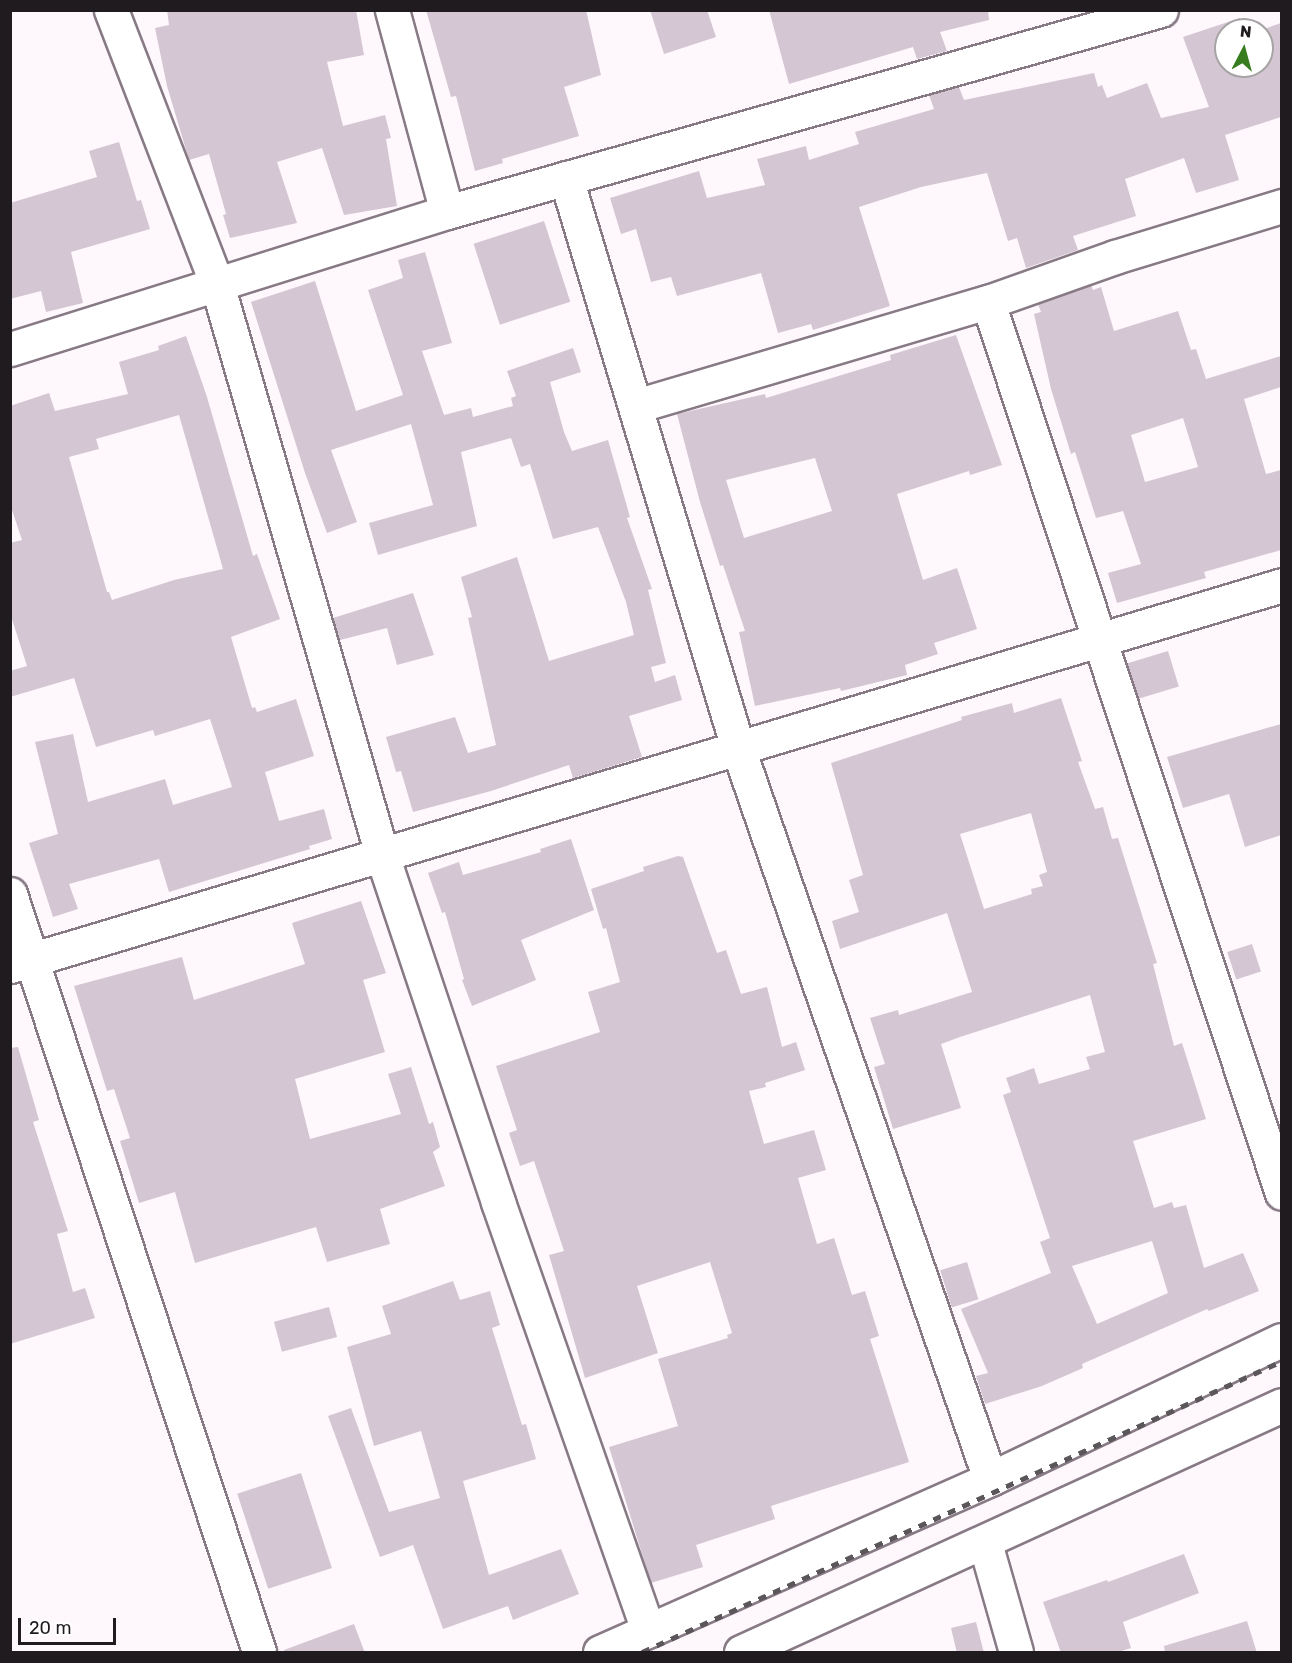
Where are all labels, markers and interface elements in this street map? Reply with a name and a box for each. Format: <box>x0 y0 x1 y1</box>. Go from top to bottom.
north arrow <box>1214 18 1274 78</box>
text: N <box>1239 22 1252 42</box>
scale bar <box>21 1606 118 1644</box>
text: 20 m <box>29 1617 71 1639</box>

